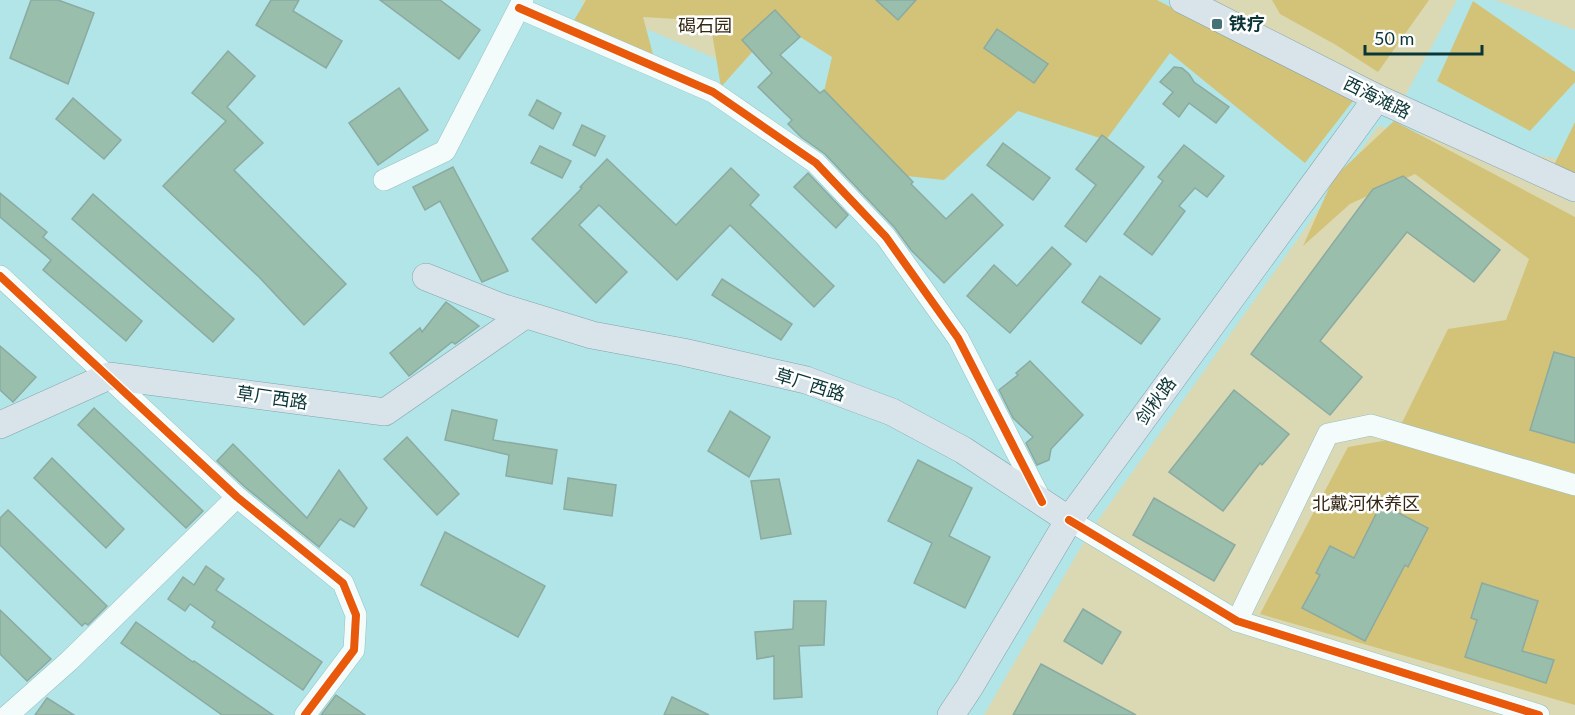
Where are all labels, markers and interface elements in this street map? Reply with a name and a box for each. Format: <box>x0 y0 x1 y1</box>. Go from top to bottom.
place label: 铁疗 <box>1229 12 1265 34</box>
park label: 碣石园 <box>678 14 732 36</box>
marker: 铁疗 <box>1210 17 1224 31</box>
scale bar <box>1365 18 1482 56</box>
text: 50 m <box>1374 27 1414 49</box>
street label: 西海滩路 <box>1340 71 1415 123</box>
street label: 草厂西路 <box>773 363 848 405</box>
street label: 剑秋路 <box>1130 372 1180 429</box>
street label: 草厂西路 <box>235 381 309 413</box>
park label: 北戴河休养区 <box>1312 492 1420 514</box>

